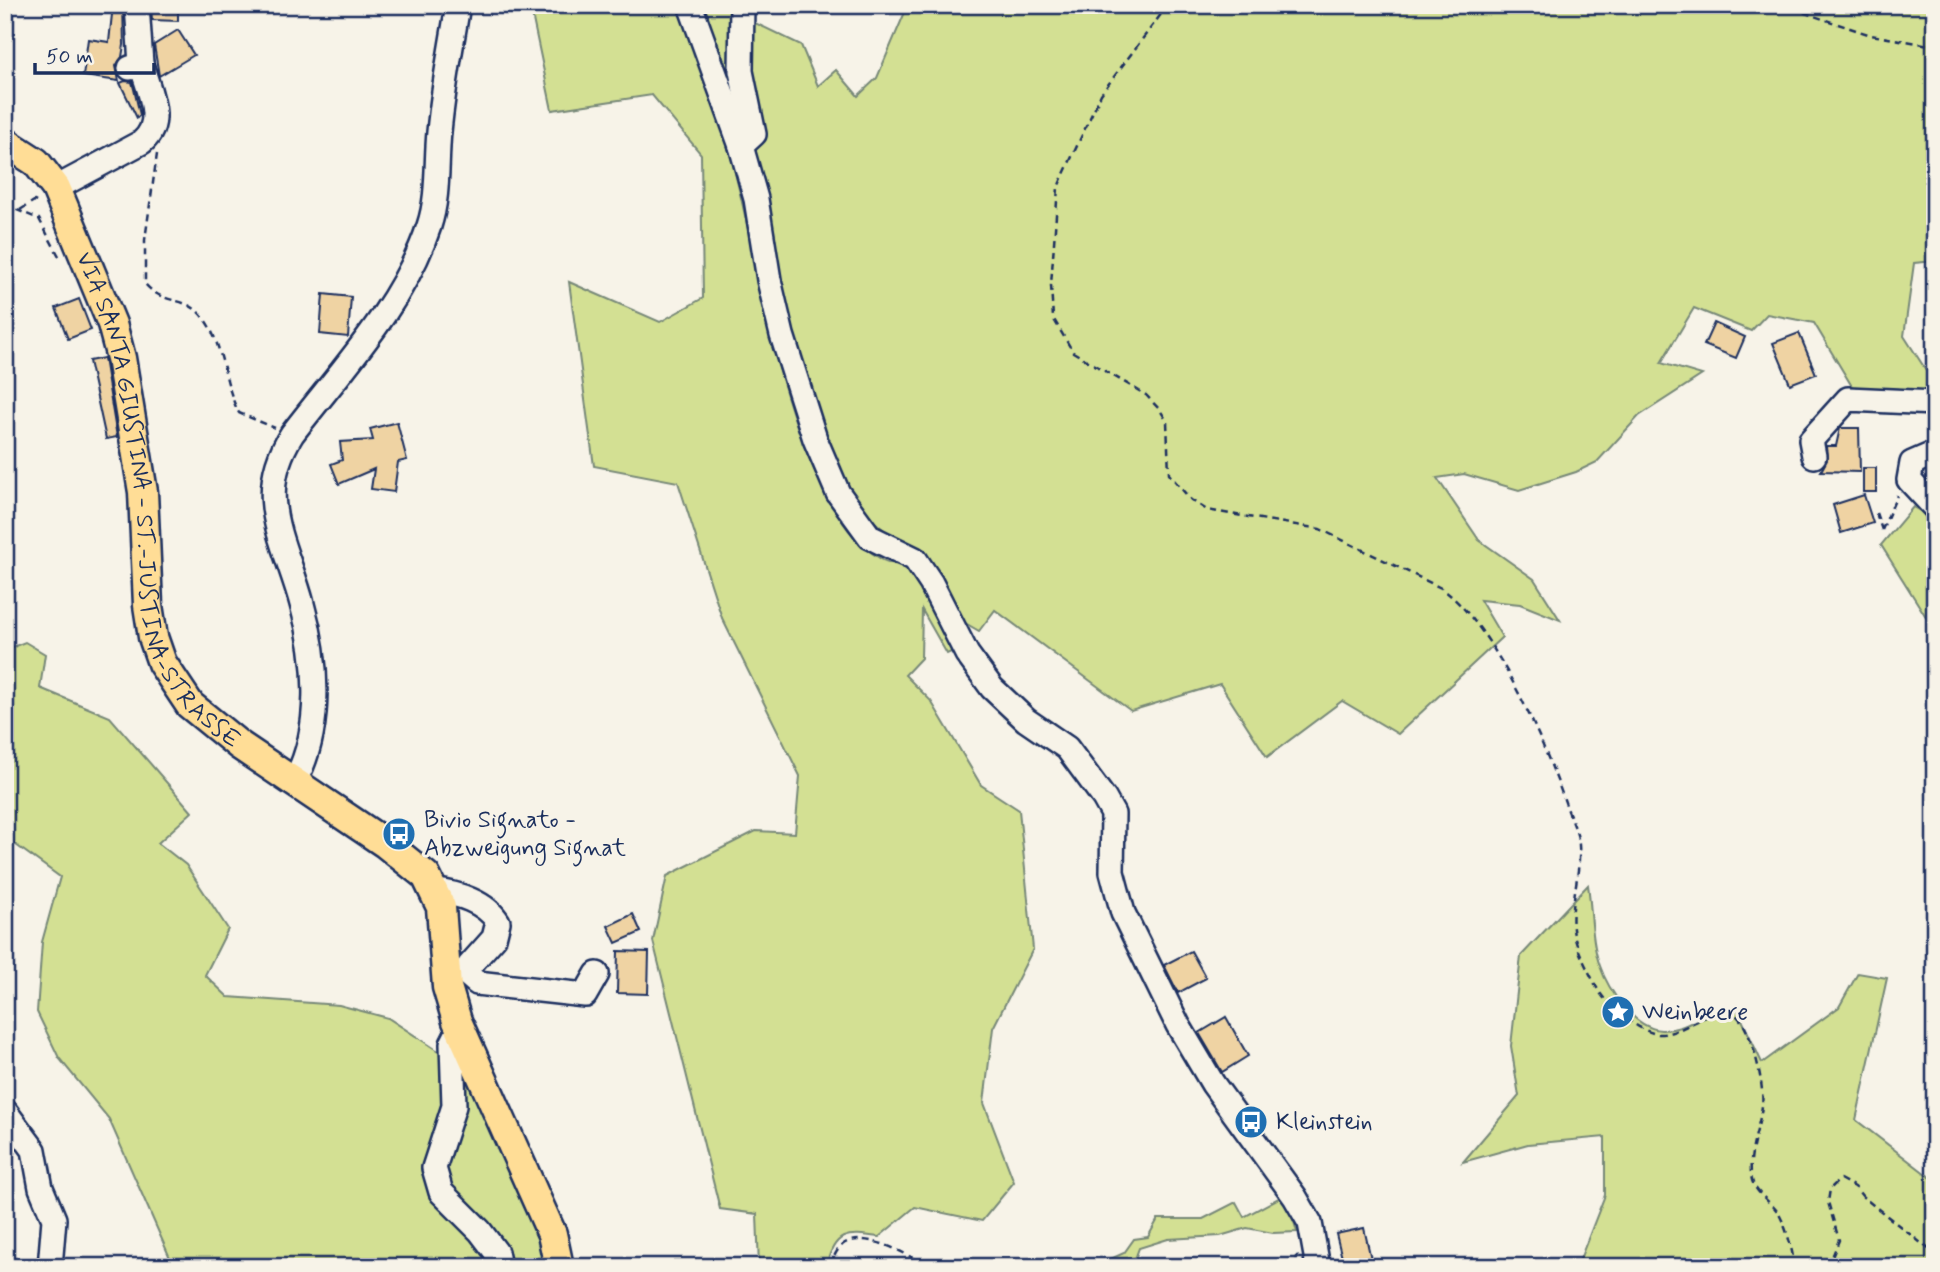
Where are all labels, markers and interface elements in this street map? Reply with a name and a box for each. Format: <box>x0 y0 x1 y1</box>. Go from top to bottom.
scale bar <box>35 32 154 76</box>
text: 50 m <box>46 43 93 71</box>
street label: VIA SANTA GIUSTINA - ST.-JUSTINA-STRASSE <box>69 247 247 755</box>
place label: Bivio Signato - Abzweigung Signat <box>424 805 626 867</box>
bus stop icon: Bivio Signato - Abzweigung Signat <box>380 815 418 853</box>
place icon: Weinbeere <box>1599 993 1637 1031</box>
place label: Weinbeere <box>1642 997 1748 1028</box>
bus stop icon: Kleinstein <box>1232 1103 1270 1141</box>
place label: Kleinstein <box>1276 1107 1373 1138</box>

